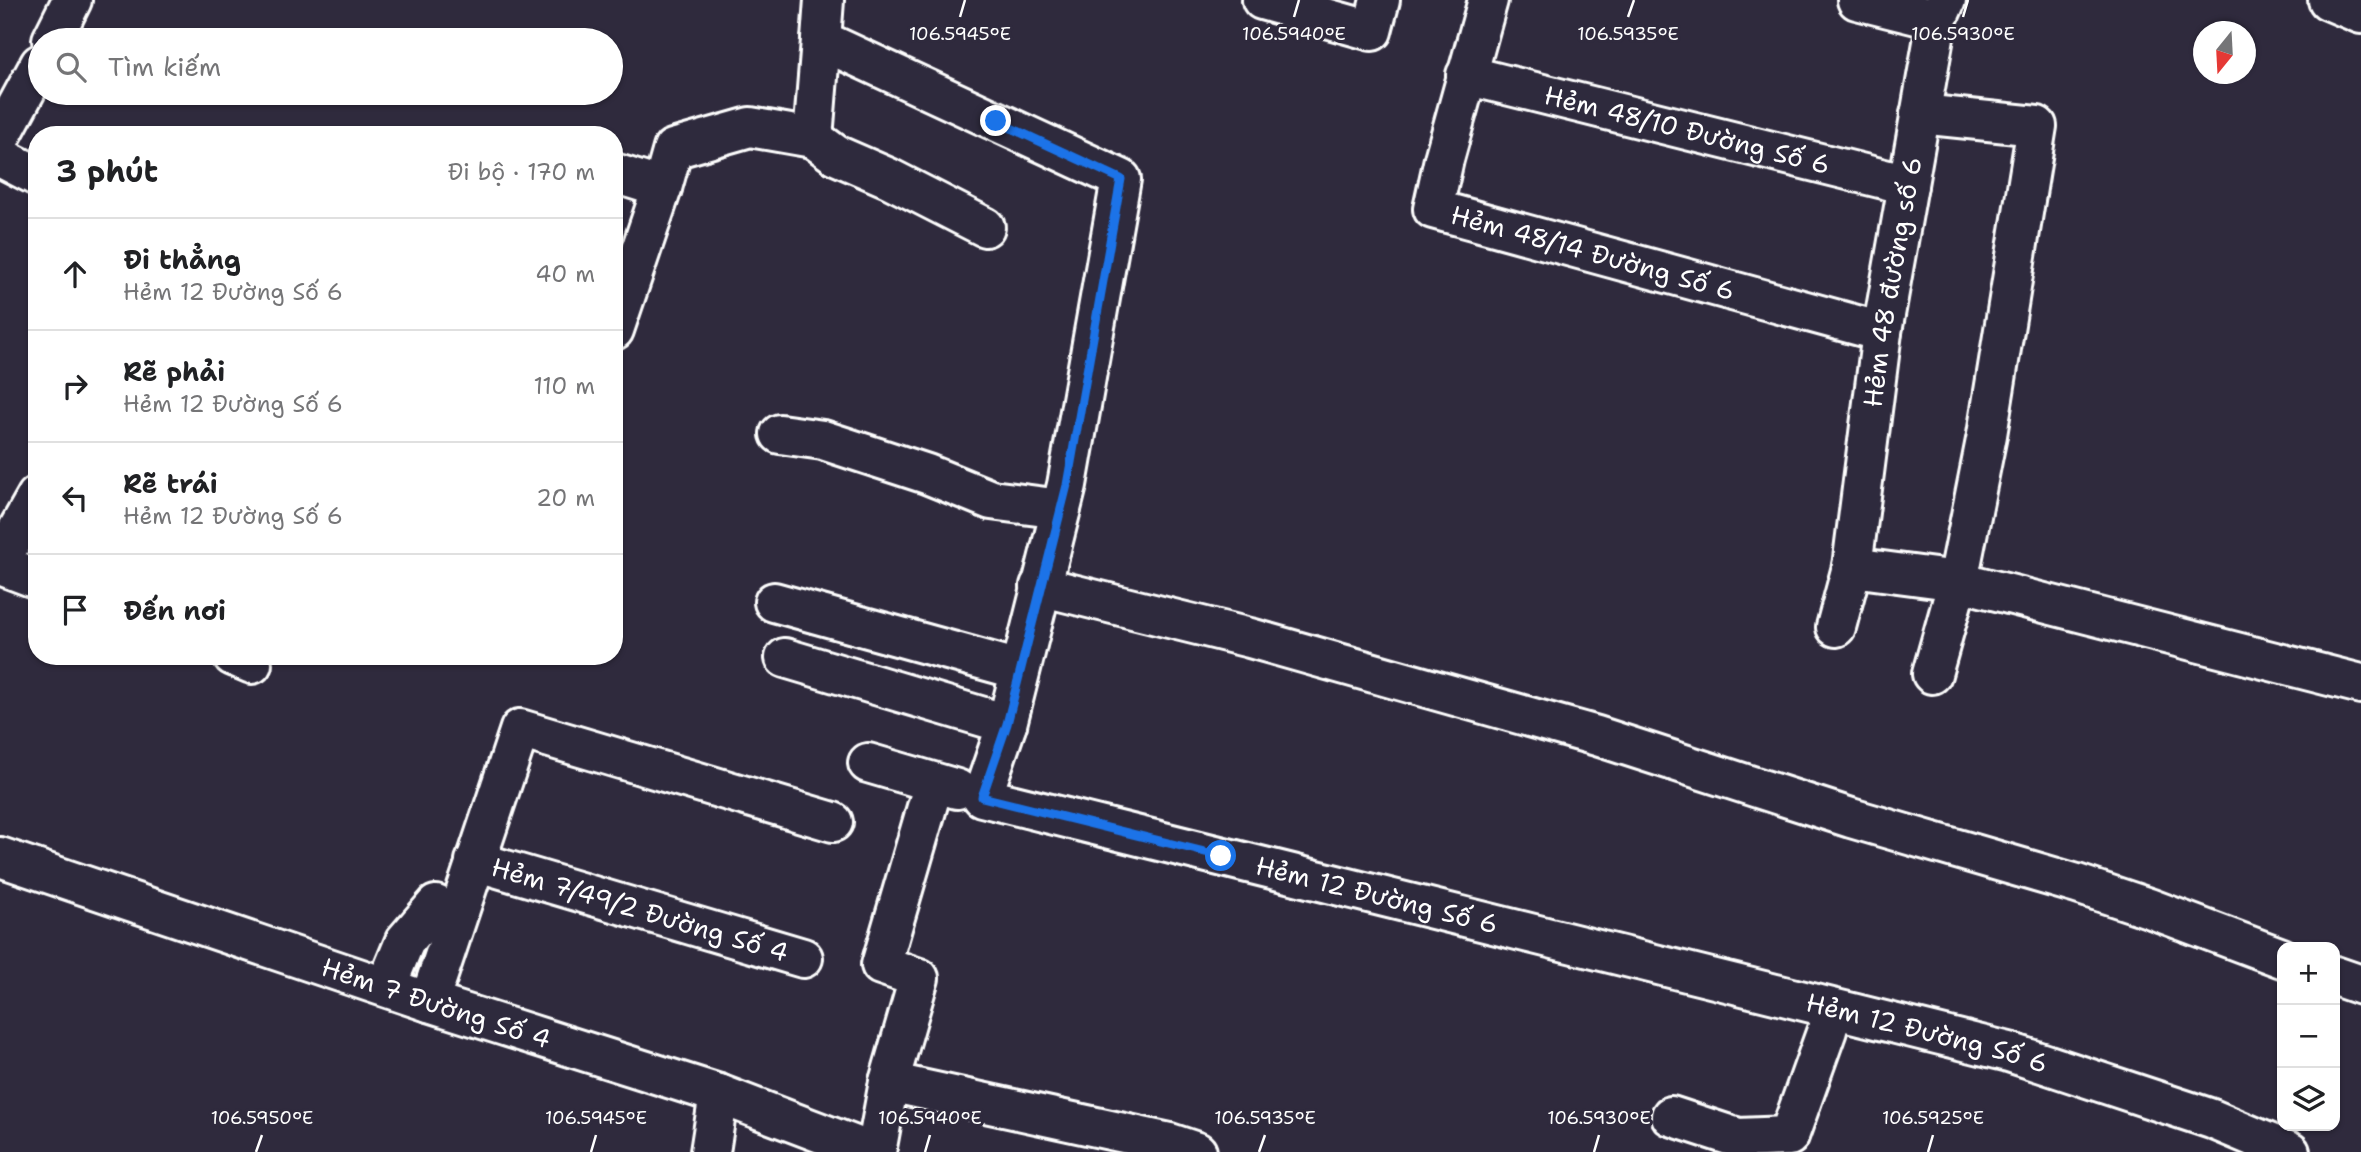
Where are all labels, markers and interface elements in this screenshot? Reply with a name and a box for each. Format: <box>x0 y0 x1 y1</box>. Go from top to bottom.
north arrow <box>2193 21 2256 84</box>
text: 106.5945°E <box>909 22 1011 46</box>
text: 106.5940°E <box>1242 22 1346 46</box>
text: 106.5935°E <box>1577 22 1679 46</box>
text: 106.5930°E <box>1911 22 2015 46</box>
search box <box>28 28 623 105</box>
icon: search <box>52 48 90 86</box>
text: Tìm kiếm <box>108 49 221 84</box>
street label: Hẻm 48/10 Đường Số 6 <box>1541 77 1834 182</box>
route end <box>980 105 1011 136</box>
text: 3 phút <box>56 151 158 192</box>
street label: Hẻm 48 đường số 6 <box>1855 154 1930 409</box>
text: Đi bộ · 170 m <box>448 157 595 187</box>
street label: Hẻm 48/14 Đường Số 6 <box>1447 197 1739 308</box>
text: Đi thẳng <box>123 242 241 277</box>
icon: ahead <box>56 255 94 293</box>
text: 40 m <box>535 259 595 289</box>
text: Hẻm 12 Đường Số 6 <box>123 277 343 307</box>
text: Rẽ phải <box>123 354 225 389</box>
icon: right <box>56 367 94 405</box>
text: 110 m <box>533 371 595 401</box>
text: Hẻm 12 Đường Số 6 <box>123 389 343 419</box>
text: Rẽ trái <box>123 466 218 501</box>
icon: left <box>56 479 94 517</box>
text: 20 m <box>536 483 595 513</box>
text: Hẻm 12 Đường Số 6 <box>123 501 343 531</box>
icon: arrive <box>56 591 94 629</box>
text: Đến nơi <box>123 593 226 628</box>
route start <box>1205 840 1236 871</box>
street label: Hẻm 12 Đường Số 6 <box>1252 848 1502 942</box>
street label: Hẻm 7/49/2 Đường Số 4 <box>487 849 793 970</box>
map controls <box>2277 942 2340 1131</box>
button: + <box>2277 942 2340 1005</box>
street label: Hẻm 7 Đường Số 4 <box>317 949 555 1057</box>
street label: Hẻm 12 Đường Số 6 <box>1803 984 2053 1081</box>
button: − <box>2277 1005 2340 1068</box>
button: layers <box>2277 1068 2340 1131</box>
text: 106.5950°E <box>211 1106 313 1130</box>
text: 106.5945°E <box>545 1106 647 1130</box>
text: 106.5940°E <box>878 1106 982 1130</box>
text: 106.5935°E <box>1214 1106 1316 1130</box>
text: 106.5930°E <box>1547 1106 1651 1130</box>
text: 106.5925°E <box>1882 1106 1984 1130</box>

